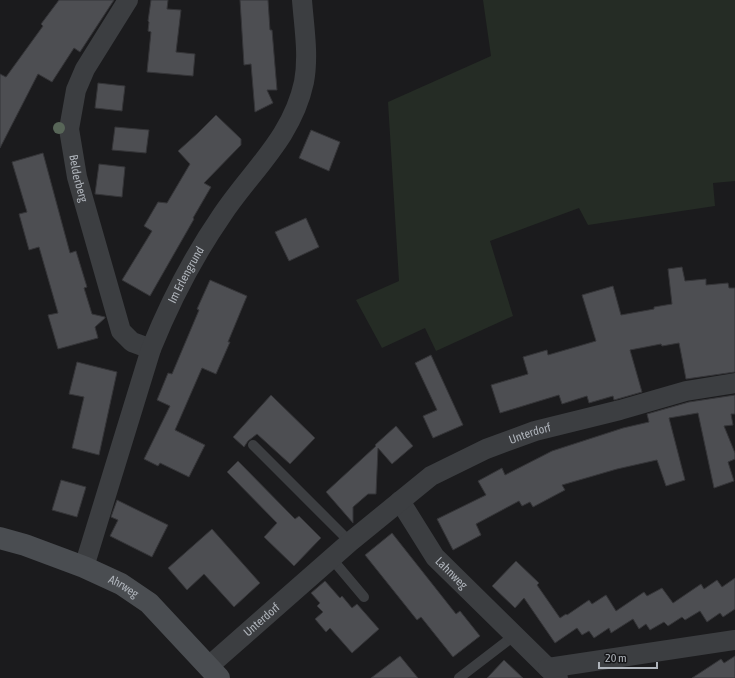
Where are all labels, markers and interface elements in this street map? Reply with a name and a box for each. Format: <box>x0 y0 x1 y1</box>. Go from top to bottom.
street label: Belderberg <box>66 154 91 205</box>
street label: Im Erlengrund <box>165 244 207 306</box>
street label: Unterdorf <box>507 420 553 447</box>
street label: Lahnweg <box>432 554 471 593</box>
street label: Ahrweg <box>106 572 142 601</box>
street label: Unterdorf <box>241 600 283 639</box>
scale bar <box>599 644 657 670</box>
text: 20 m <box>605 651 627 665</box>

